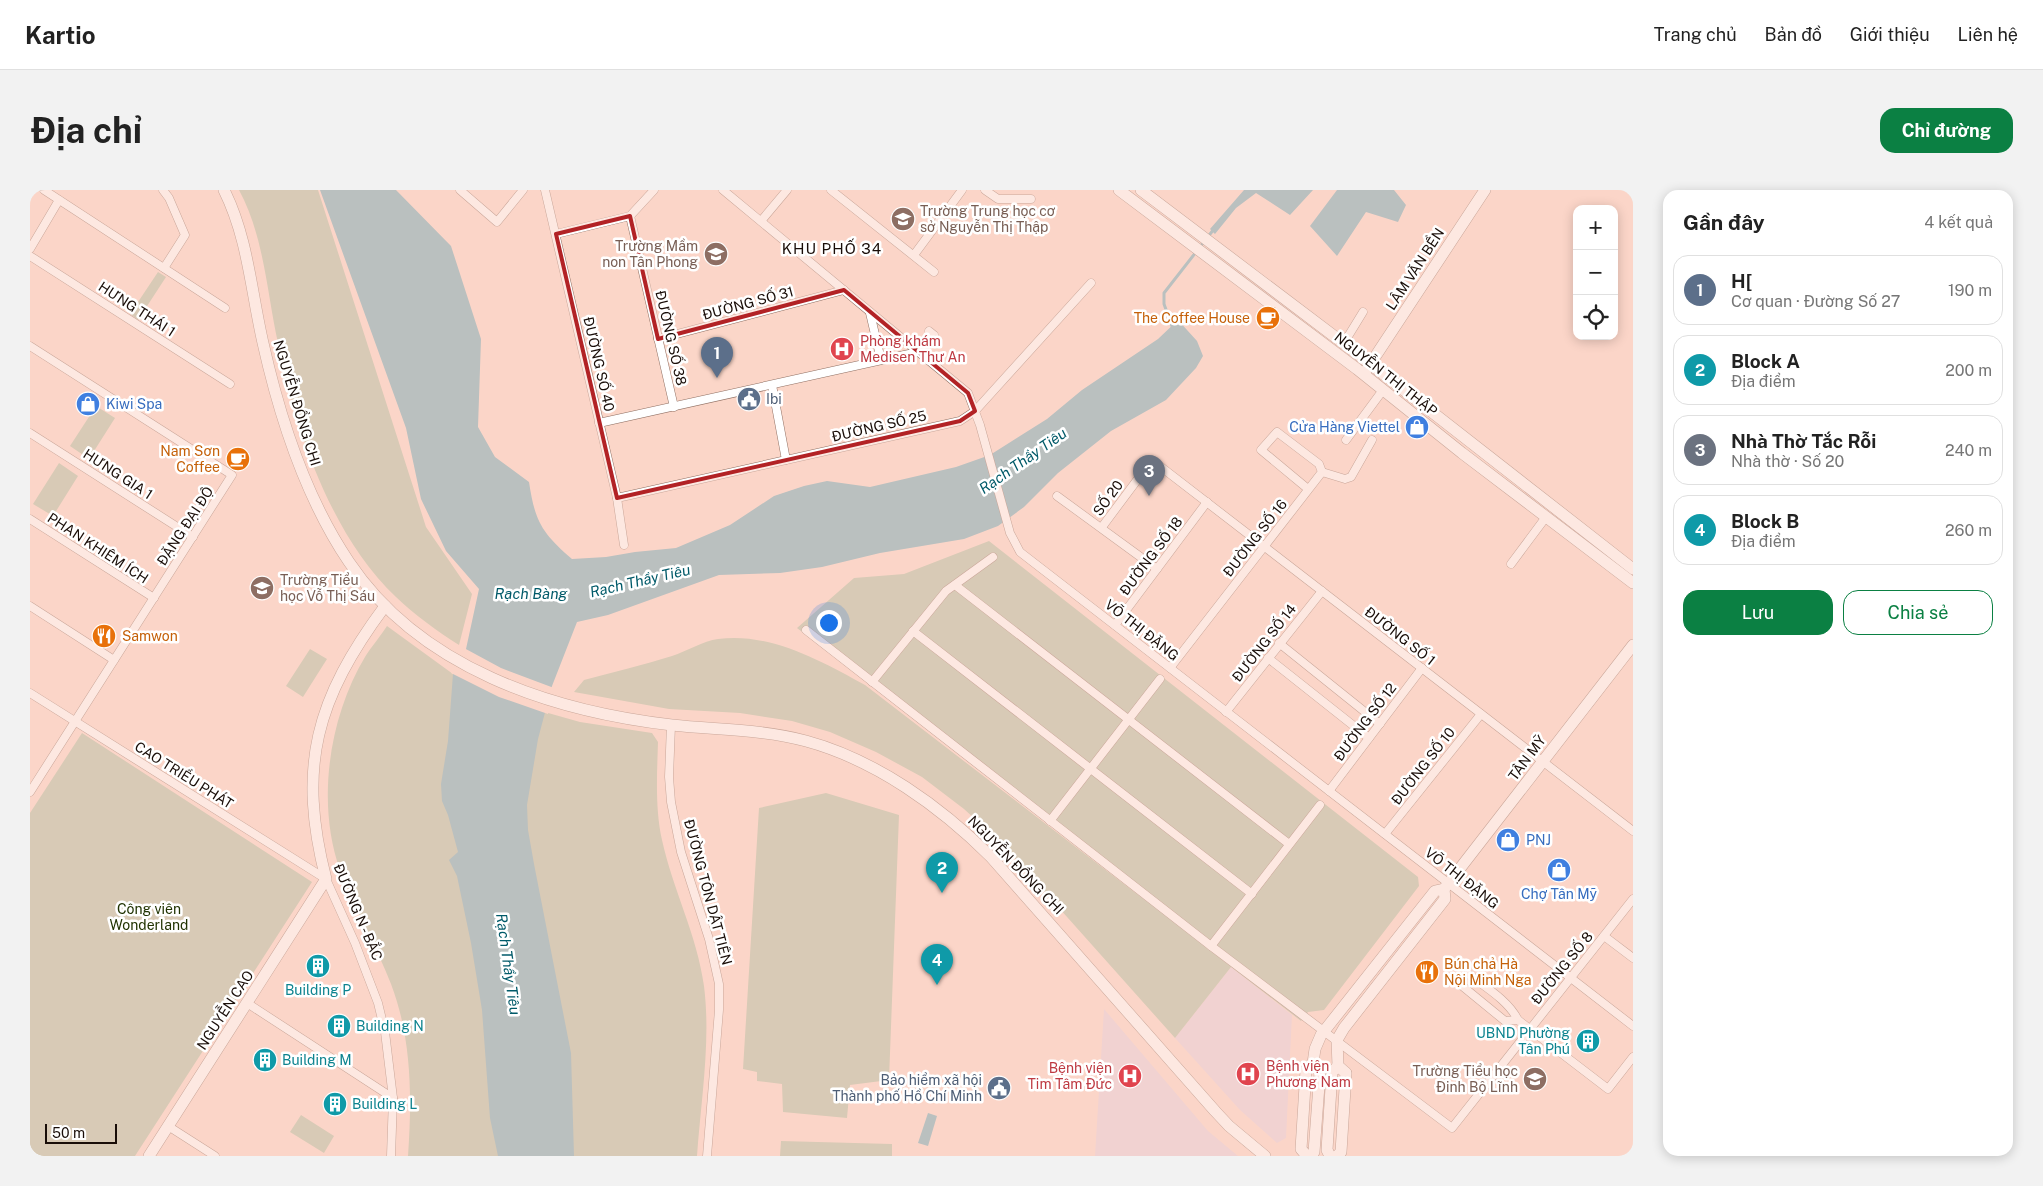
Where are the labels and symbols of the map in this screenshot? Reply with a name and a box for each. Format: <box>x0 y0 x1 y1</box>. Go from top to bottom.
place label: Trường Trung học cơ sở Nguyễn Thị Thập <box>920 203 1056 235</box>
school or university icon: Trường Trung học cơ sở Nguyễn Thị Thập <box>890 206 916 232</box>
street label: LÂM VĂN BỀN <box>1380 223 1447 313</box>
place label: Trường Mầm non Tân Phong <box>602 238 698 270</box>
district label: KHU PHỐ 34 <box>782 238 882 257</box>
school or university icon: Trường Mầm non Tân Phong <box>703 241 729 267</box>
street label: HƯNG THÁI 1 <box>96 277 179 340</box>
street label: ĐƯỜNG SỐ 31 <box>700 280 795 323</box>
street label: ĐƯỜNG SỐ 38 <box>652 288 693 387</box>
cafe icon: The Coffee House <box>1255 305 1281 331</box>
place label: The Coffee House <box>1134 310 1250 326</box>
street label: ĐƯỜNG SỐ 40 <box>580 314 621 413</box>
street label: NGUYỄN THỊ THẬP <box>1331 327 1443 419</box>
place label: Phòng khám Medisen Thư An <box>860 333 966 365</box>
hospital icon: Phòng khám Medisen Thư An <box>829 336 855 362</box>
street label: NGUYỄN ĐỔNG CHI <box>270 337 328 468</box>
pin: 1 <box>701 337 733 378</box>
public building icon: Ibi <box>736 386 762 412</box>
shop icon: Kiwi Spa <box>75 391 101 417</box>
place label: Ibi <box>766 391 782 407</box>
place label: Kiwi Spa <box>106 396 162 412</box>
street label: ĐƯỜNG SỐ 25 <box>829 404 928 445</box>
shop icon: Cửa Hàng Viettel <box>1404 414 1430 440</box>
place label: Cửa Hàng Viettel <box>1289 419 1400 435</box>
water label: Rạch Thầy Tiêu <box>976 424 1070 497</box>
place label: Nam Sơn Coffee <box>160 443 220 475</box>
street label: HƯNG GIA 1 <box>80 446 156 502</box>
cafe icon: Nam Sơn Coffee <box>225 446 251 472</box>
pin: 3 <box>1133 455 1165 496</box>
street label: SỐ 20 <box>1087 475 1126 519</box>
street label: ĐẶNG ĐẠI ĐỘ <box>152 483 216 568</box>
street label: ĐƯỜNG SỐ 16 <box>1217 494 1290 580</box>
street label: PHAN KHIÊM ÍCH <box>45 509 152 586</box>
street label: ĐƯỜNG SỐ 18 <box>1114 512 1186 598</box>
water label: Rạch Thầy Tiêu <box>588 561 692 600</box>
place label: Trường Tiểu học Vỗ Thị Sáu <box>280 572 375 604</box>
school or university icon: Trường Tiểu học Vỗ Thị Sáu <box>249 575 275 601</box>
water label: Rạch Bàng <box>495 585 568 602</box>
street label: VÕ THỊ ĐẶNG <box>1102 595 1183 664</box>
street label: ĐƯỜNG SỐ 14 <box>1226 599 1299 685</box>
street label: ĐƯỜNG SỐ 1 <box>1362 601 1440 668</box>
your location <box>816 610 842 636</box>
restaurant icon: Samwon <box>91 623 117 649</box>
place label: Samwon <box>122 628 178 644</box>
street label: ĐƯỜNG SỐ 12 <box>1328 678 1399 764</box>
street label: ĐƯỜNG SỐ 10 <box>1386 722 1458 808</box>
street label: TÂN MỸ <box>1504 731 1549 784</box>
street label: CAO TRIỀU PHÁT <box>132 736 238 812</box>
street label: NGUYỄN ĐỔNG CHI <box>965 810 1070 918</box>
street label: ĐƯỜNG TÔN DẬT TIÊN <box>681 817 737 967</box>
shop icon: PNJ <box>1495 827 1521 853</box>
place label: PNJ <box>1526 832 1551 848</box>
street label: VÕ THỊ ĐẶNG <box>1422 843 1503 912</box>
pin: 2 <box>926 852 958 893</box>
shop icon: Chợ Tân Mỹ <box>1546 857 1572 883</box>
street label: ĐƯỜNG N - BẮC <box>330 860 388 963</box>
place label: Chợ Tân Mỹ <box>1521 886 1598 902</box>
park label: Công viên Wonderland <box>110 901 188 933</box>
water label: Rạch Thầy Tiêu <box>493 912 524 1016</box>
street label: ĐƯỜNG SỐ 8 <box>1526 927 1596 1007</box>
pin: 4 <box>921 944 953 985</box>
building icon: Building P <box>305 953 331 979</box>
place label: Bún chả Hà Nội Minh Nga <box>1444 956 1531 988</box>
restaurant icon: Bún chả Hà Nội Minh Nga <box>1414 959 1440 985</box>
street label: NGUYỄN CAO <box>191 966 257 1053</box>
place label: Building P <box>285 982 351 998</box>
building icon: Building N <box>326 1013 352 1039</box>
place label: Building N <box>356 1018 424 1034</box>
place label: UBND Phường Tân Phú <box>1476 1025 1570 1057</box>
building icon: UBND Phường Tân Phú <box>1575 1028 1601 1054</box>
building icon: Building M <box>252 1047 278 1073</box>
place label: Building M <box>282 1052 352 1068</box>
place label: Bệnh viện Phương Nam <box>1266 1058 1351 1090</box>
place label: Bệnh viện Tim Tâm Đức <box>1028 1060 1112 1092</box>
hospital icon: Bệnh viện Phương Nam <box>1235 1061 1261 1087</box>
hospital icon: Bệnh viện Tim Tâm Đức <box>1117 1063 1143 1089</box>
place label: Trường Tiểu học Đinh Bộ Lĩnh <box>1412 1063 1518 1095</box>
school or university icon: Trường Tiểu học Đinh Bộ Lĩnh <box>1522 1066 1548 1092</box>
place label: Bảo hiểm xã hội Thành phố Hồ Chí Minh <box>832 1072 982 1104</box>
public building icon: Bảo hiểm xã hội Thành phố Hồ Chí Minh <box>986 1075 1012 1101</box>
building icon: Building L <box>322 1091 348 1117</box>
place label: Building L <box>352 1096 417 1112</box>
scale bar <box>45 1121 118 1144</box>

